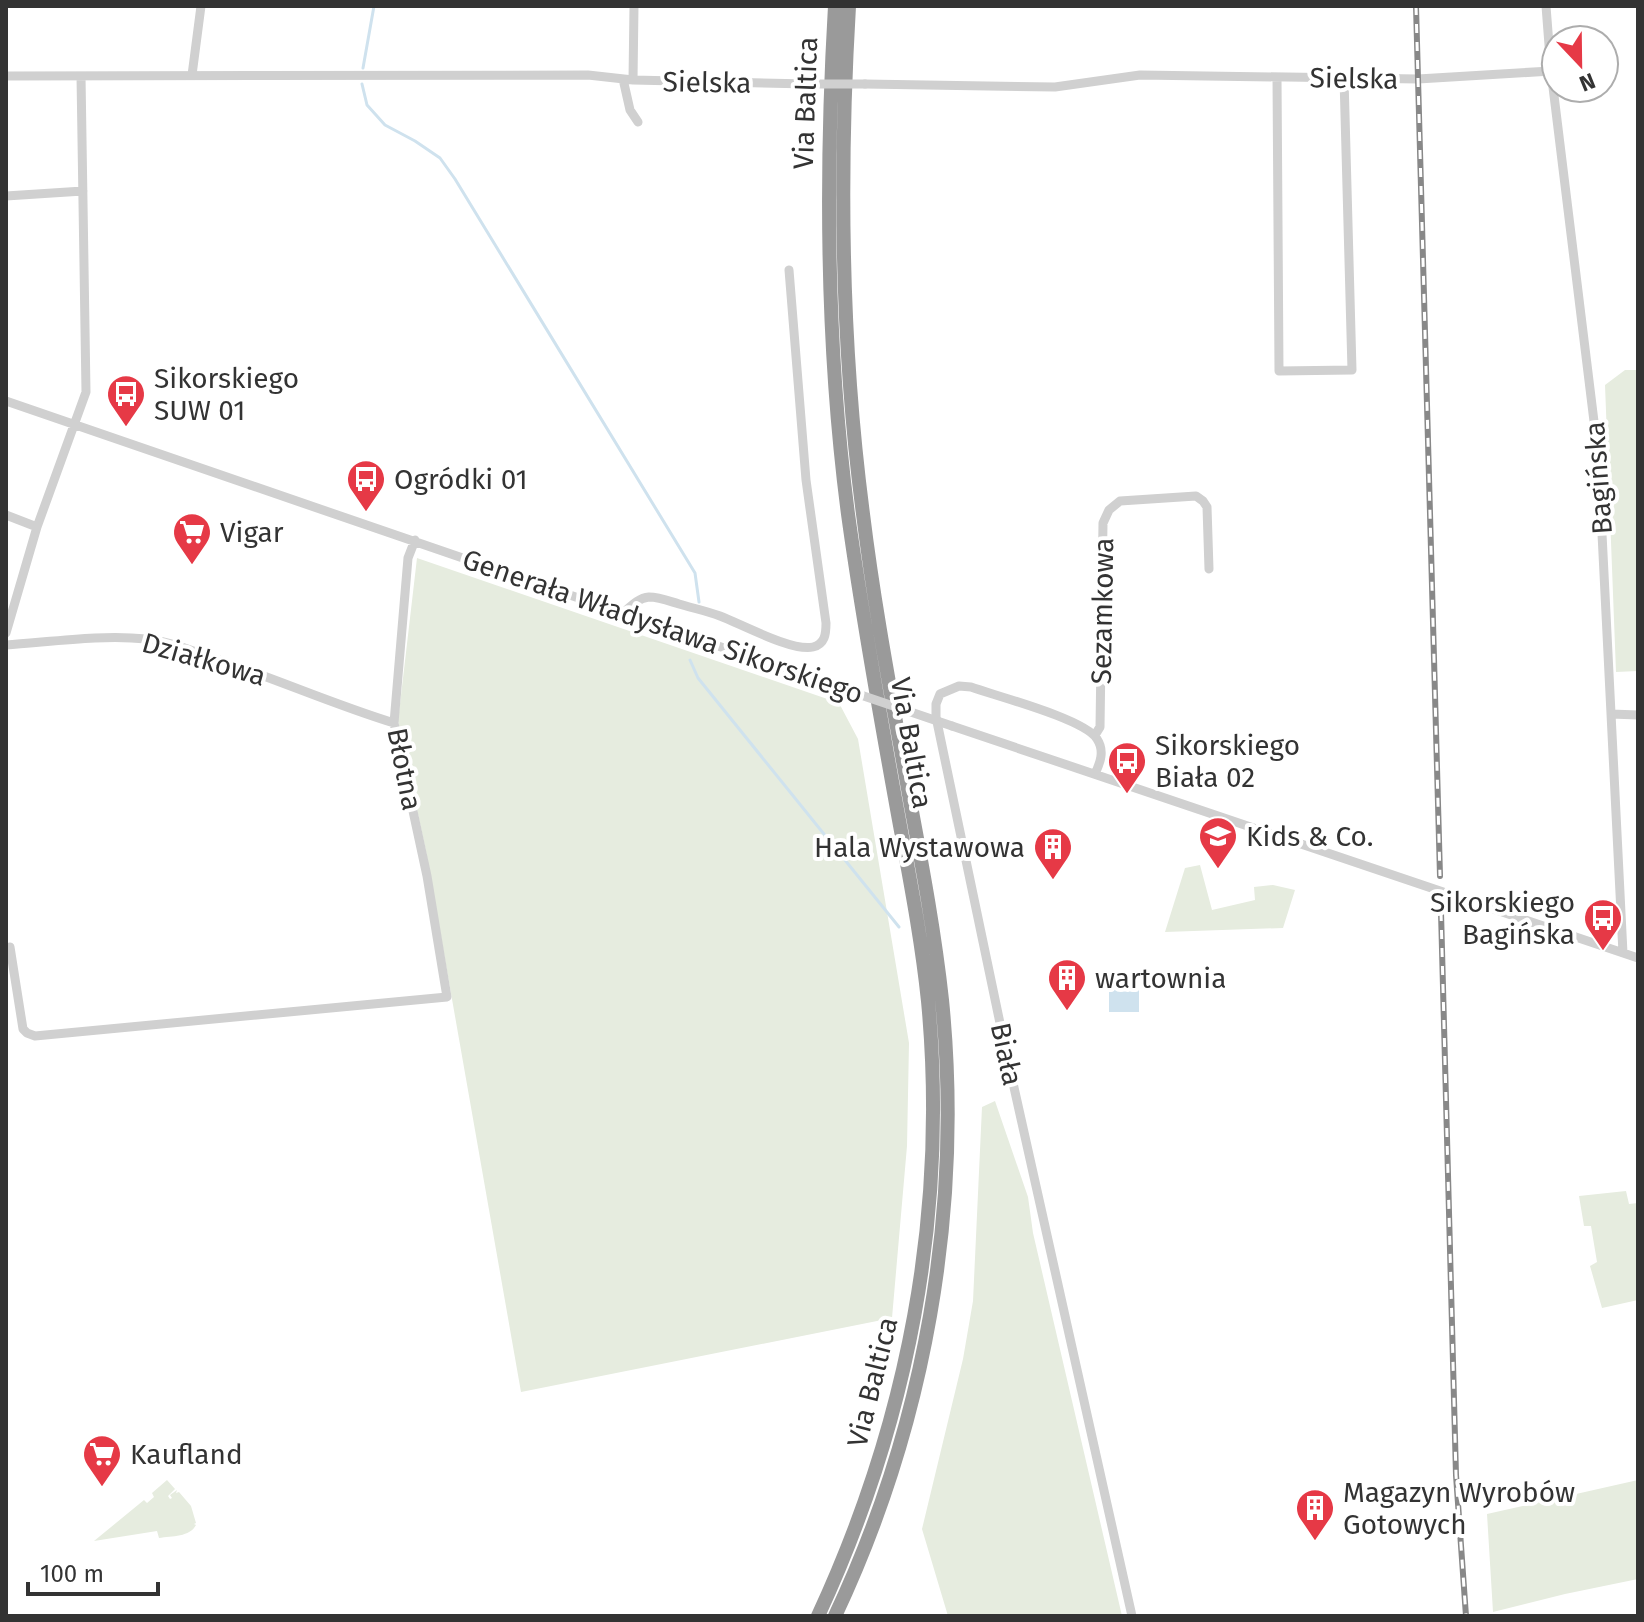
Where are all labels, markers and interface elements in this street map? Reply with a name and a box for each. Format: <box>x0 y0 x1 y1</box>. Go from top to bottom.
north arrow <box>1540 24 1620 104</box>
street label: Via Baltica <box>787 36 824 170</box>
street label: Sielska <box>1309 61 1399 96</box>
street label: Sielska <box>662 65 752 100</box>
text: N <box>1575 67 1599 97</box>
place label: Sikorskiego SUW 01 <box>154 362 299 427</box>
bus stop icon: Sikorskiego SUW 01 <box>105 373 147 428</box>
street label: Bagińska <box>1578 420 1619 536</box>
bus stop icon: Ogródki 01 <box>345 458 387 513</box>
place label: Ogródki 01 <box>394 463 528 496</box>
supermarket icon: Vigar <box>171 511 213 566</box>
place label: Vigar <box>220 516 284 549</box>
street label: Sezamkowa <box>1085 537 1120 685</box>
street label: Generała Władysława Sikorskiego <box>458 542 867 711</box>
street label: Działkowa <box>138 626 269 693</box>
street label: Via Baltica <box>884 675 939 811</box>
street label: Błotna <box>380 725 429 813</box>
place label: Sikorskiego Biała 02 <box>1155 729 1300 794</box>
bus stop icon: Sikorskiego Biała 02 <box>1106 740 1148 795</box>
school or university icon: Kids & Co. <box>1197 815 1239 870</box>
place label: Kids & Co. <box>1246 820 1373 853</box>
building icon: Hala Wystawowa <box>1032 826 1074 881</box>
place label: Hala Wystawowa <box>814 831 1025 864</box>
place label: Sikorskiego Bagińska <box>1430 886 1575 951</box>
bus stop icon: Sikorskiego Bagińska <box>1582 897 1624 952</box>
building icon: wartownia <box>1046 957 1088 1012</box>
place label: wartownia <box>1095 962 1226 995</box>
street label: Biała <box>984 1020 1029 1089</box>
street label: Via Baltica <box>840 1314 905 1450</box>
supermarket icon: Kaufland <box>81 1433 123 1488</box>
place label: Kaufland <box>130 1438 243 1471</box>
place label: Magazyn Wyrobów Gotowych <box>1343 1476 1575 1541</box>
building icon: Magazyn Wyrobów Gotowych <box>1294 1487 1336 1542</box>
scale bar <box>28 1546 158 1596</box>
text: 100 m <box>40 1560 104 1588</box>

